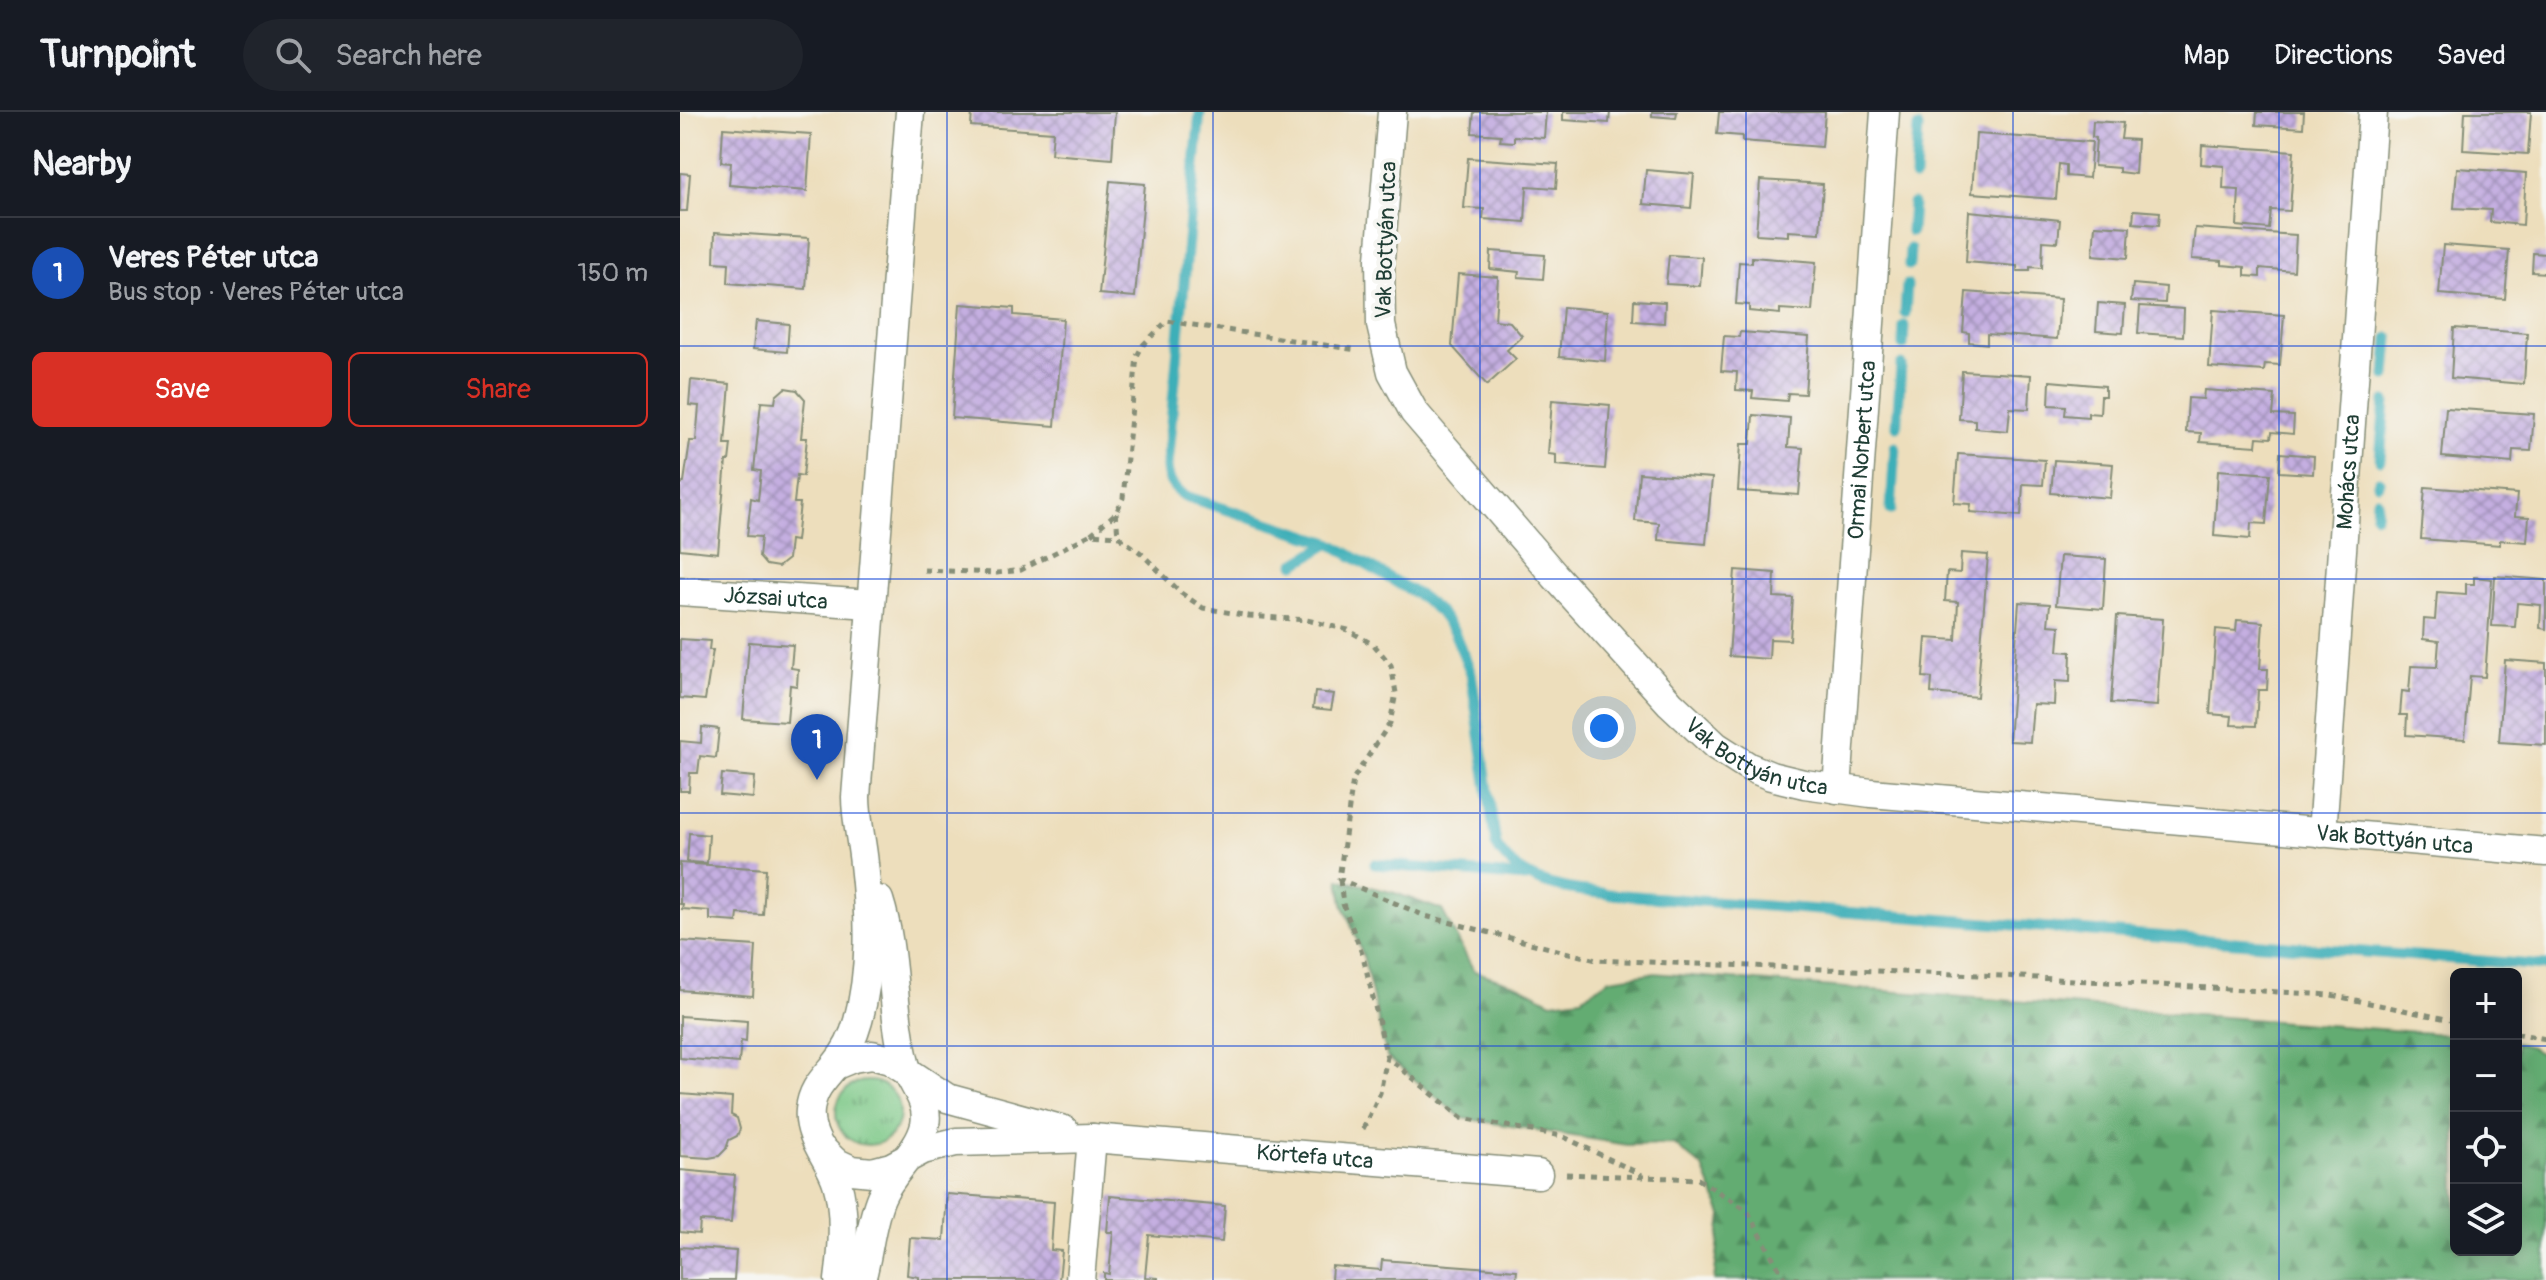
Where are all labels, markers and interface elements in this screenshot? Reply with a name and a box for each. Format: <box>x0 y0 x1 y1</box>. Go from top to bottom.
search box <box>243 19 803 91</box>
text: Turnpoint <box>40 31 195 79</box>
icon: search <box>271 33 315 77</box>
text: Search here <box>335 37 482 74</box>
text: Map <box>2183 38 2230 73</box>
text: Directions <box>2274 38 2393 73</box>
text: Saved <box>2437 38 2506 73</box>
text: Nearby <box>32 143 131 186</box>
street label: Vak Bottyán utca <box>1369 161 1403 319</box>
text: Veres Péter utca <box>108 239 319 276</box>
text: 1 <box>53 257 63 289</box>
text: 150 m <box>577 257 648 289</box>
text: Bus stop · Veres Péter utca <box>108 276 404 308</box>
button: Save <box>32 352 332 427</box>
button: Share <box>348 352 648 427</box>
street label: Ormai Norbert utca <box>1842 359 1882 540</box>
street label: Mohács utca <box>2331 413 2367 531</box>
street label: Józsai utca <box>723 581 829 616</box>
your location <box>1584 708 1624 748</box>
street label: Vak Bottyán utca <box>1679 711 1830 802</box>
pin: 1 <box>791 714 843 780</box>
street label: Vak Bottyán utca <box>2315 819 2474 861</box>
map controls <box>2450 968 2522 1256</box>
button: + <box>2450 968 2522 1040</box>
button: − <box>2450 1040 2522 1112</box>
button: locate <box>2450 1112 2522 1184</box>
street label: Körtefa utca <box>1255 1138 1374 1176</box>
button: layers <box>2450 1184 2522 1256</box>

